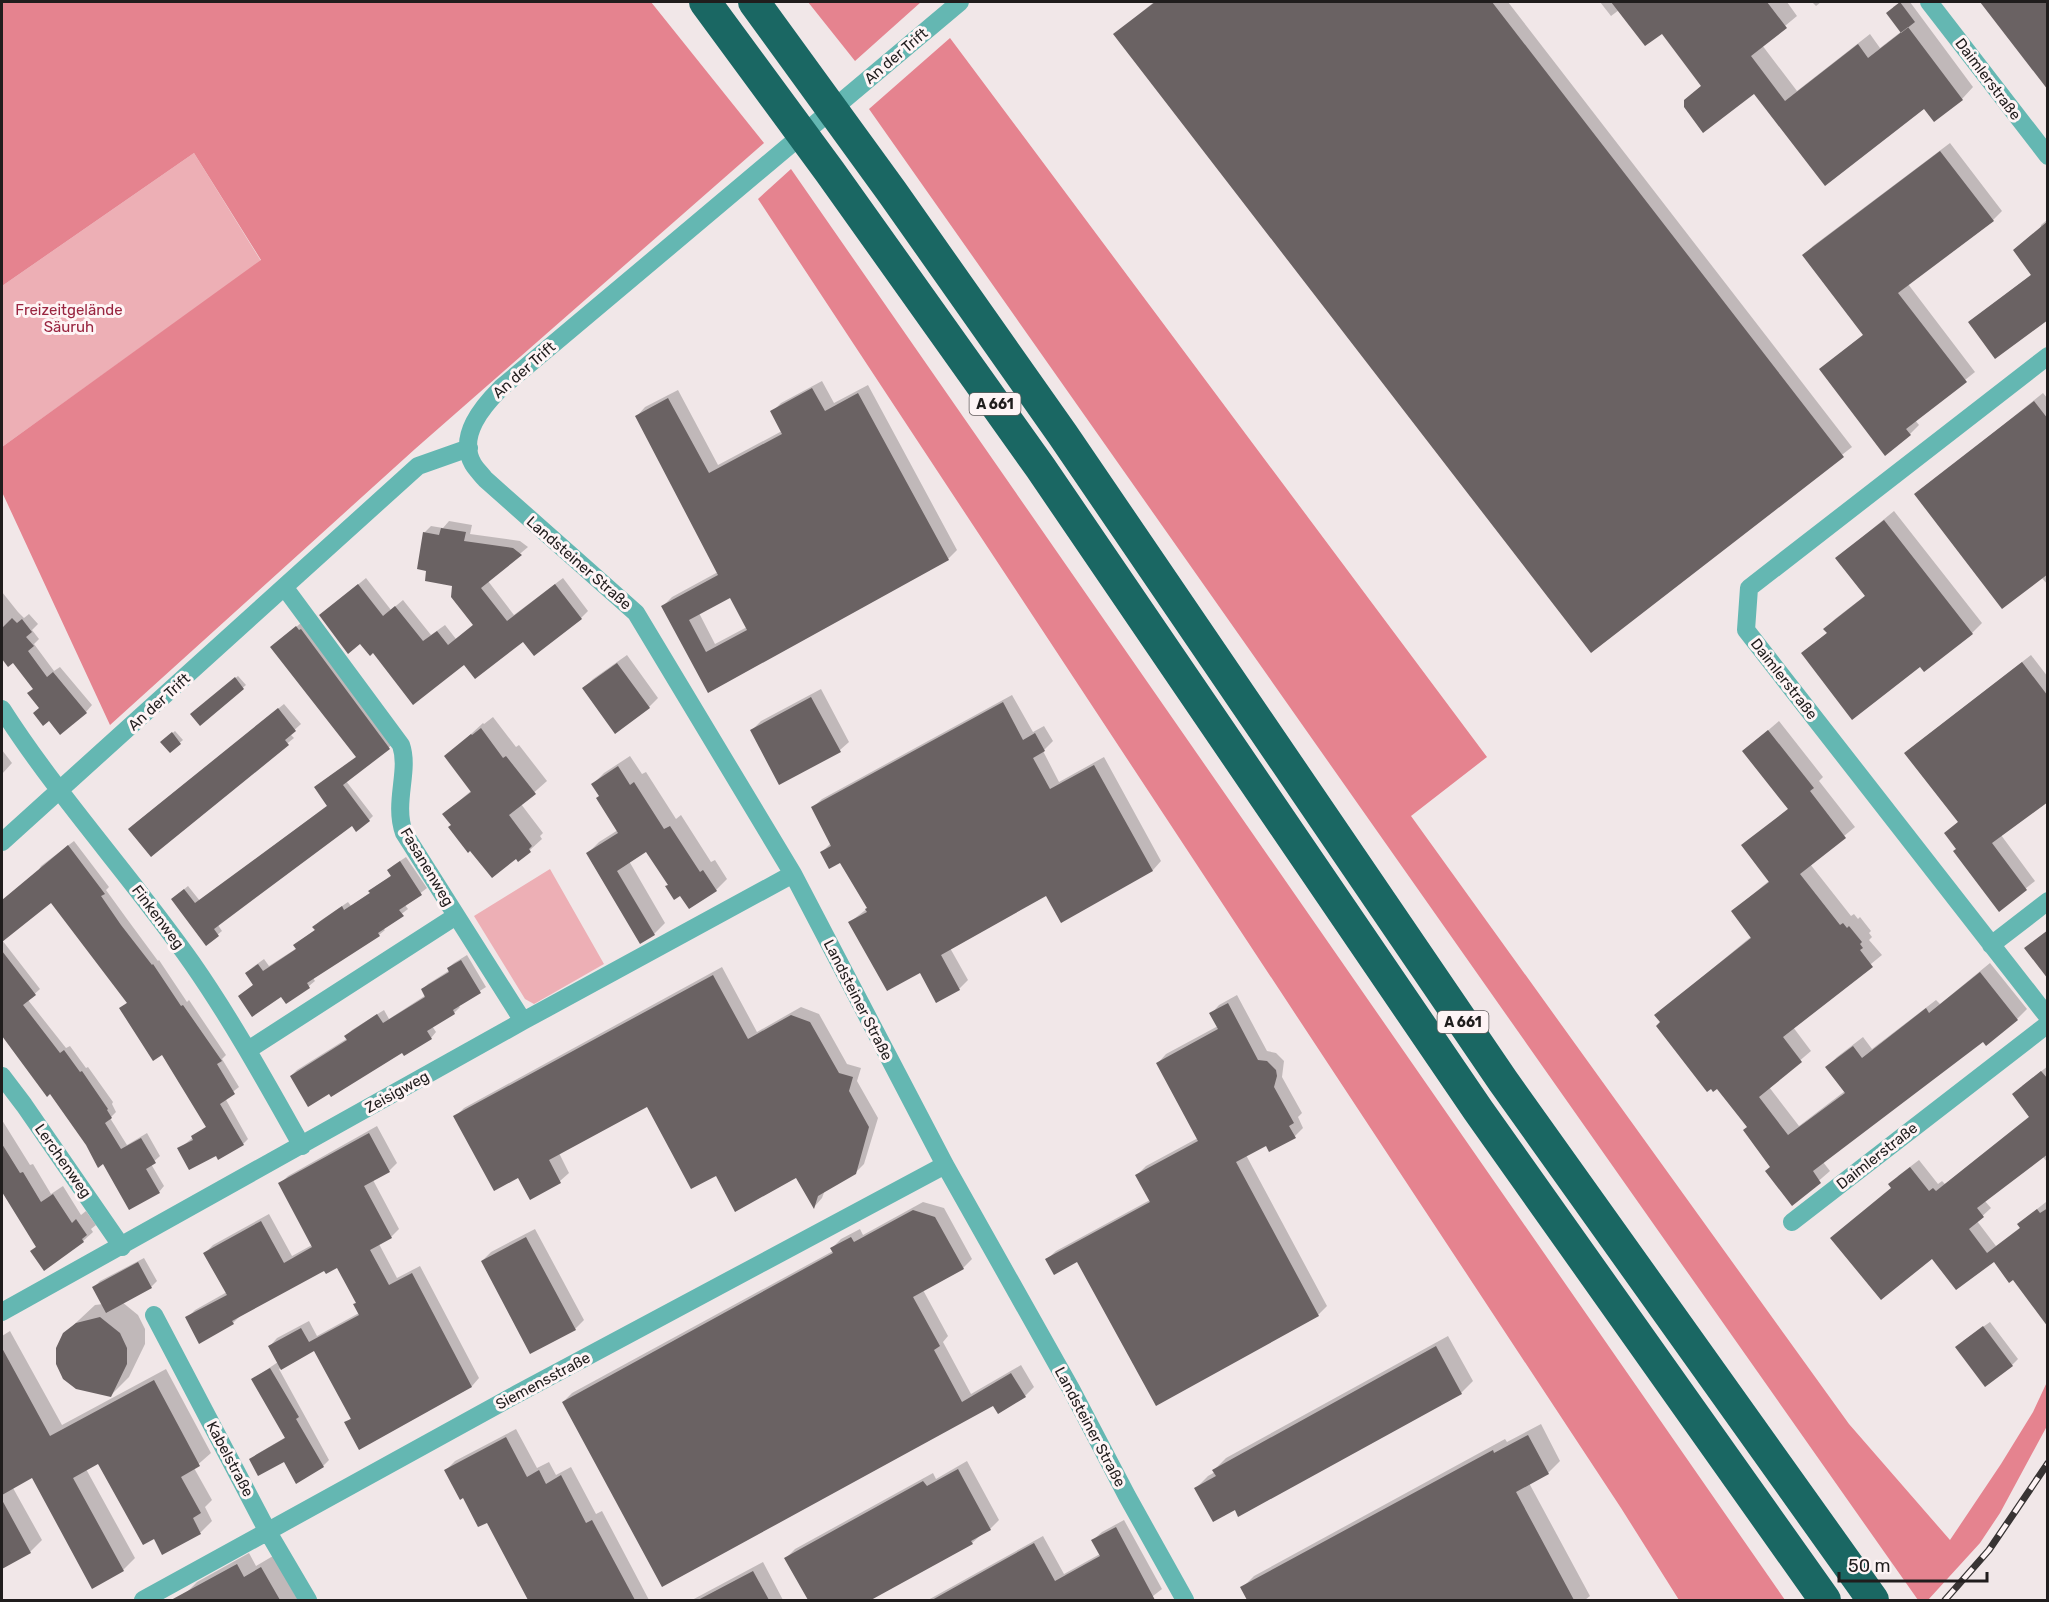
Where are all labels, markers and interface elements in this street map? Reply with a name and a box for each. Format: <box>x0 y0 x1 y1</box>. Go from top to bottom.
street label: An der Trift <box>861 24 931 88</box>
street label: Daimlerstraße <box>1951 34 2025 124</box>
park label: Freizeitgelände Säuruh <box>15 301 123 336</box>
street label: An der Trift <box>489 338 559 402</box>
road number: A 661 <box>970 393 1020 415</box>
street label: Landsteiner Straße <box>523 513 635 613</box>
street label: Daimlerstraße <box>1747 635 1821 723</box>
street label: An der Trift <box>124 669 194 735</box>
street label: Fasanenweg <box>397 825 457 909</box>
street label: Finkenweg <box>128 881 188 953</box>
street label: Landsteiner Straße <box>820 937 896 1063</box>
road number: A 661 <box>1438 1011 1488 1033</box>
street label: Zeisigweg <box>362 1067 432 1117</box>
street label: Daimlerstraße <box>1833 1119 1921 1193</box>
street label: Lerchenweg <box>31 1121 95 1201</box>
street label: Siemensstraße <box>493 1349 593 1413</box>
street label: Landsteiner Straße <box>1051 1364 1129 1490</box>
street label: Kabelstraße <box>203 1418 257 1500</box>
scale bar <box>1839 1545 1988 1583</box>
text: 50 m <box>1848 1555 1891 1577</box>

